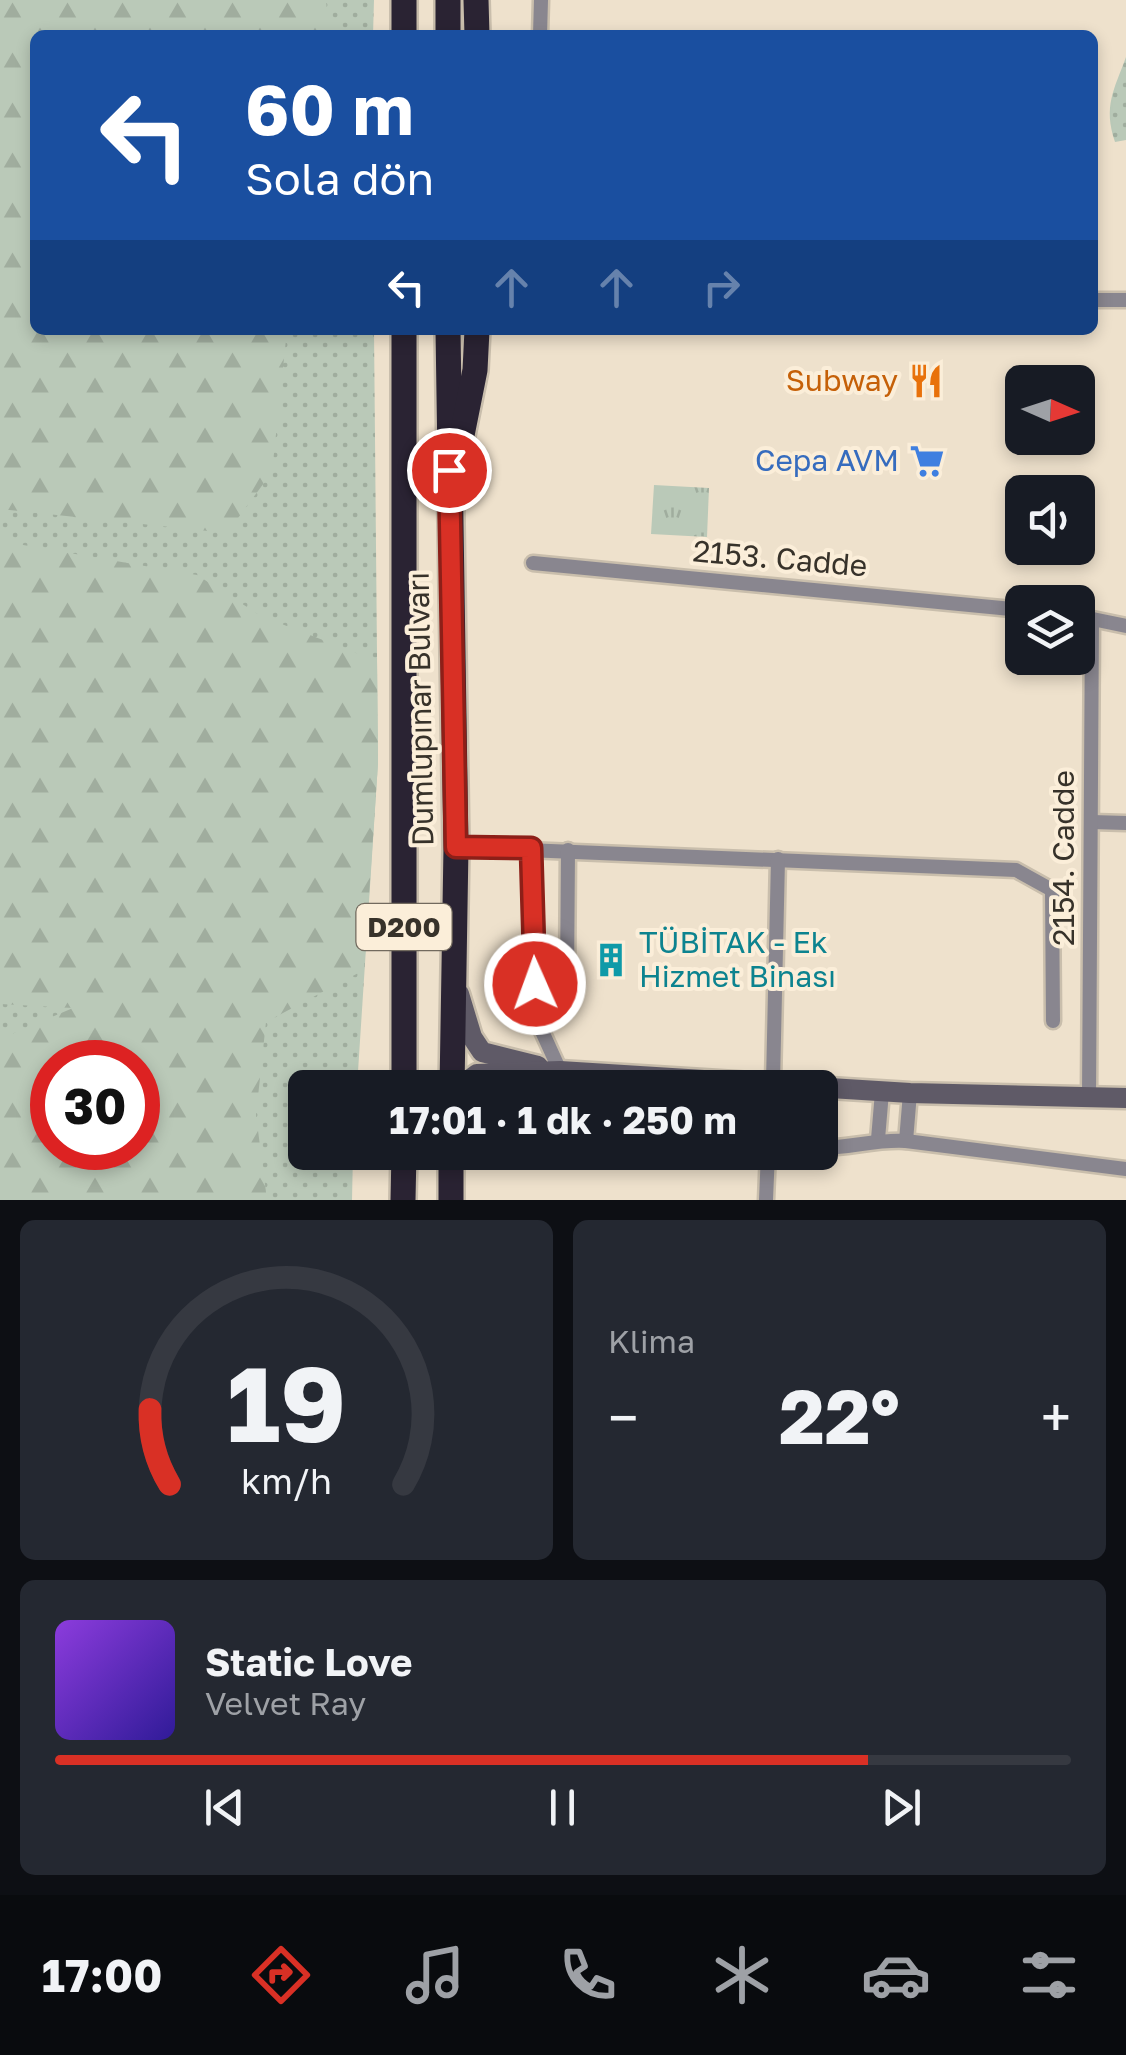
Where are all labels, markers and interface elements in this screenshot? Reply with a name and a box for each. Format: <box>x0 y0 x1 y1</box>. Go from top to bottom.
text: 60 m <box>245 66 414 150</box>
icon: left <box>80 70 210 200</box>
text: Sola dön <box>245 151 434 205</box>
icon: left <box>379 260 434 315</box>
icon: ahead <box>484 260 539 315</box>
icon: ahead <box>589 260 644 315</box>
icon: right <box>694 260 749 315</box>
place label: Subway <box>786 362 898 398</box>
restaurant icon: Subway <box>907 362 945 400</box>
north arrow <box>1005 365 1095 455</box>
map controls <box>1005 365 1095 675</box>
pin <box>407 428 492 513</box>
place label: Cepa AVM <box>755 442 899 478</box>
supermarket icon: Cepa AVM <box>908 442 946 480</box>
icon: arrive <box>422 443 477 498</box>
button: sound <box>1005 475 1095 565</box>
street label: 2153. Cadde <box>691 532 869 584</box>
street label: Dumlupınar Bulvarı <box>400 572 440 847</box>
button: layers <box>1005 585 1095 675</box>
street label: 2154. Cadde <box>1045 770 1081 946</box>
road number: D200 <box>356 904 452 950</box>
place label: TÜBİTAK - Ek Hizmet Binası <box>639 924 836 994</box>
position arrow <box>483 932 587 1036</box>
building icon: TÜBİTAK - Ek Hizmet Binası <box>592 941 630 979</box>
speed limit sign: 30 <box>30 1040 160 1170</box>
text: 17:01 · 1 dk · 250 m <box>389 1097 737 1142</box>
text: Klima <box>608 1322 695 1360</box>
text: 19 <box>227 1340 346 1465</box>
text: 22° <box>779 1370 900 1461</box>
text: − <box>608 1384 638 1450</box>
text: + <box>1041 1384 1071 1450</box>
text: km/h <box>241 1459 332 1502</box>
text: Static Love <box>205 1639 412 1684</box>
text: Velvet Ray <box>205 1684 366 1722</box>
icon: previous <box>197 1780 252 1835</box>
icon: pause <box>535 1780 590 1835</box>
icon: next <box>874 1780 929 1835</box>
icon: directions <box>246 1940 316 2010</box>
icon: music <box>400 1940 470 2010</box>
icon: phone <box>553 1940 623 2010</box>
icon: climate <box>707 1940 777 2010</box>
icon: car <box>861 1940 931 2010</box>
icon: filters <box>1014 1940 1084 2010</box>
text: 17:00 <box>42 1948 162 2002</box>

